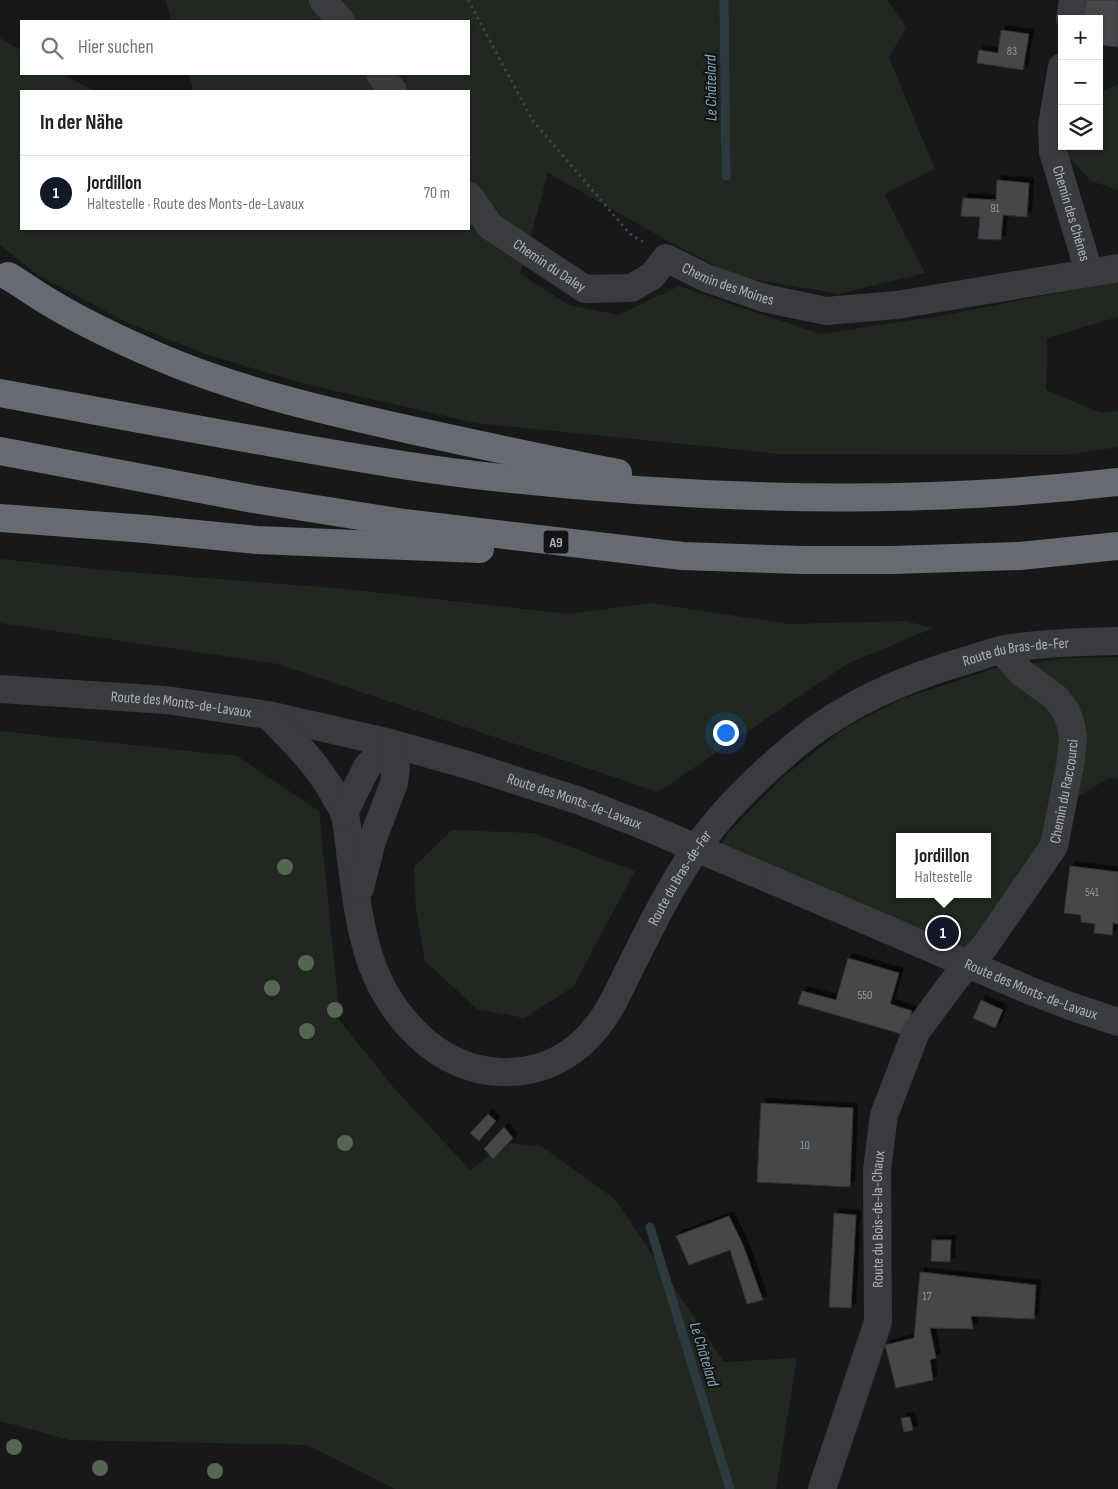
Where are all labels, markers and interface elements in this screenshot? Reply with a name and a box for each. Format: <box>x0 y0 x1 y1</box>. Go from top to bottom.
map controls <box>1058 15 1103 150</box>
button: + <box>1058 15 1103 60</box>
search box <box>20 20 470 75</box>
icon: search <box>38 34 66 62</box>
text: Hier suchen <box>78 36 154 59</box>
house number: 83 <box>1007 44 1017 59</box>
water label: Le Châtelard <box>701 54 722 121</box>
button: − <box>1058 60 1103 105</box>
button: layers <box>1058 105 1103 150</box>
text: In der Nähe <box>40 110 123 135</box>
street label: Chemin des Chênes <box>1048 164 1094 264</box>
text: Jordillon <box>87 172 142 195</box>
text: 1 <box>53 184 59 203</box>
text: 70 m <box>424 184 450 203</box>
text: Haltestelle · Route des Monts-de-Lavaux <box>87 195 304 214</box>
house number: 91 <box>990 201 1001 216</box>
street label: Chemin du Daley <box>509 235 589 297</box>
street label: Chemin des Moines <box>678 258 775 310</box>
road number: A9 <box>544 530 568 554</box>
street label: Route du Bras-de-Fer <box>960 634 1070 671</box>
street label: Route des Monts-de-Lavaux <box>110 687 253 723</box>
your location <box>713 720 739 746</box>
street label: Chemin du Raccourci <box>1046 738 1083 845</box>
street label: Route des Monts-de-Lavaux <box>504 769 645 834</box>
street label: Route du Bras-de-Fer <box>644 826 717 929</box>
popup <box>896 833 991 898</box>
text: Jordillon <box>915 845 969 868</box>
text: Haltestelle <box>915 868 972 887</box>
house number: 541 <box>1085 885 1100 900</box>
pin: 1 <box>927 914 959 952</box>
street label: Route des Monts-de-Lavaux <box>962 955 1100 1025</box>
house number: 550 <box>858 988 872 1003</box>
house number: 10 <box>800 1138 810 1153</box>
street label: Route du Bois-de-la-Chaux <box>868 1149 889 1288</box>
house number: 17 <box>923 1289 932 1304</box>
water label: Le Châtelard <box>685 1320 722 1389</box>

